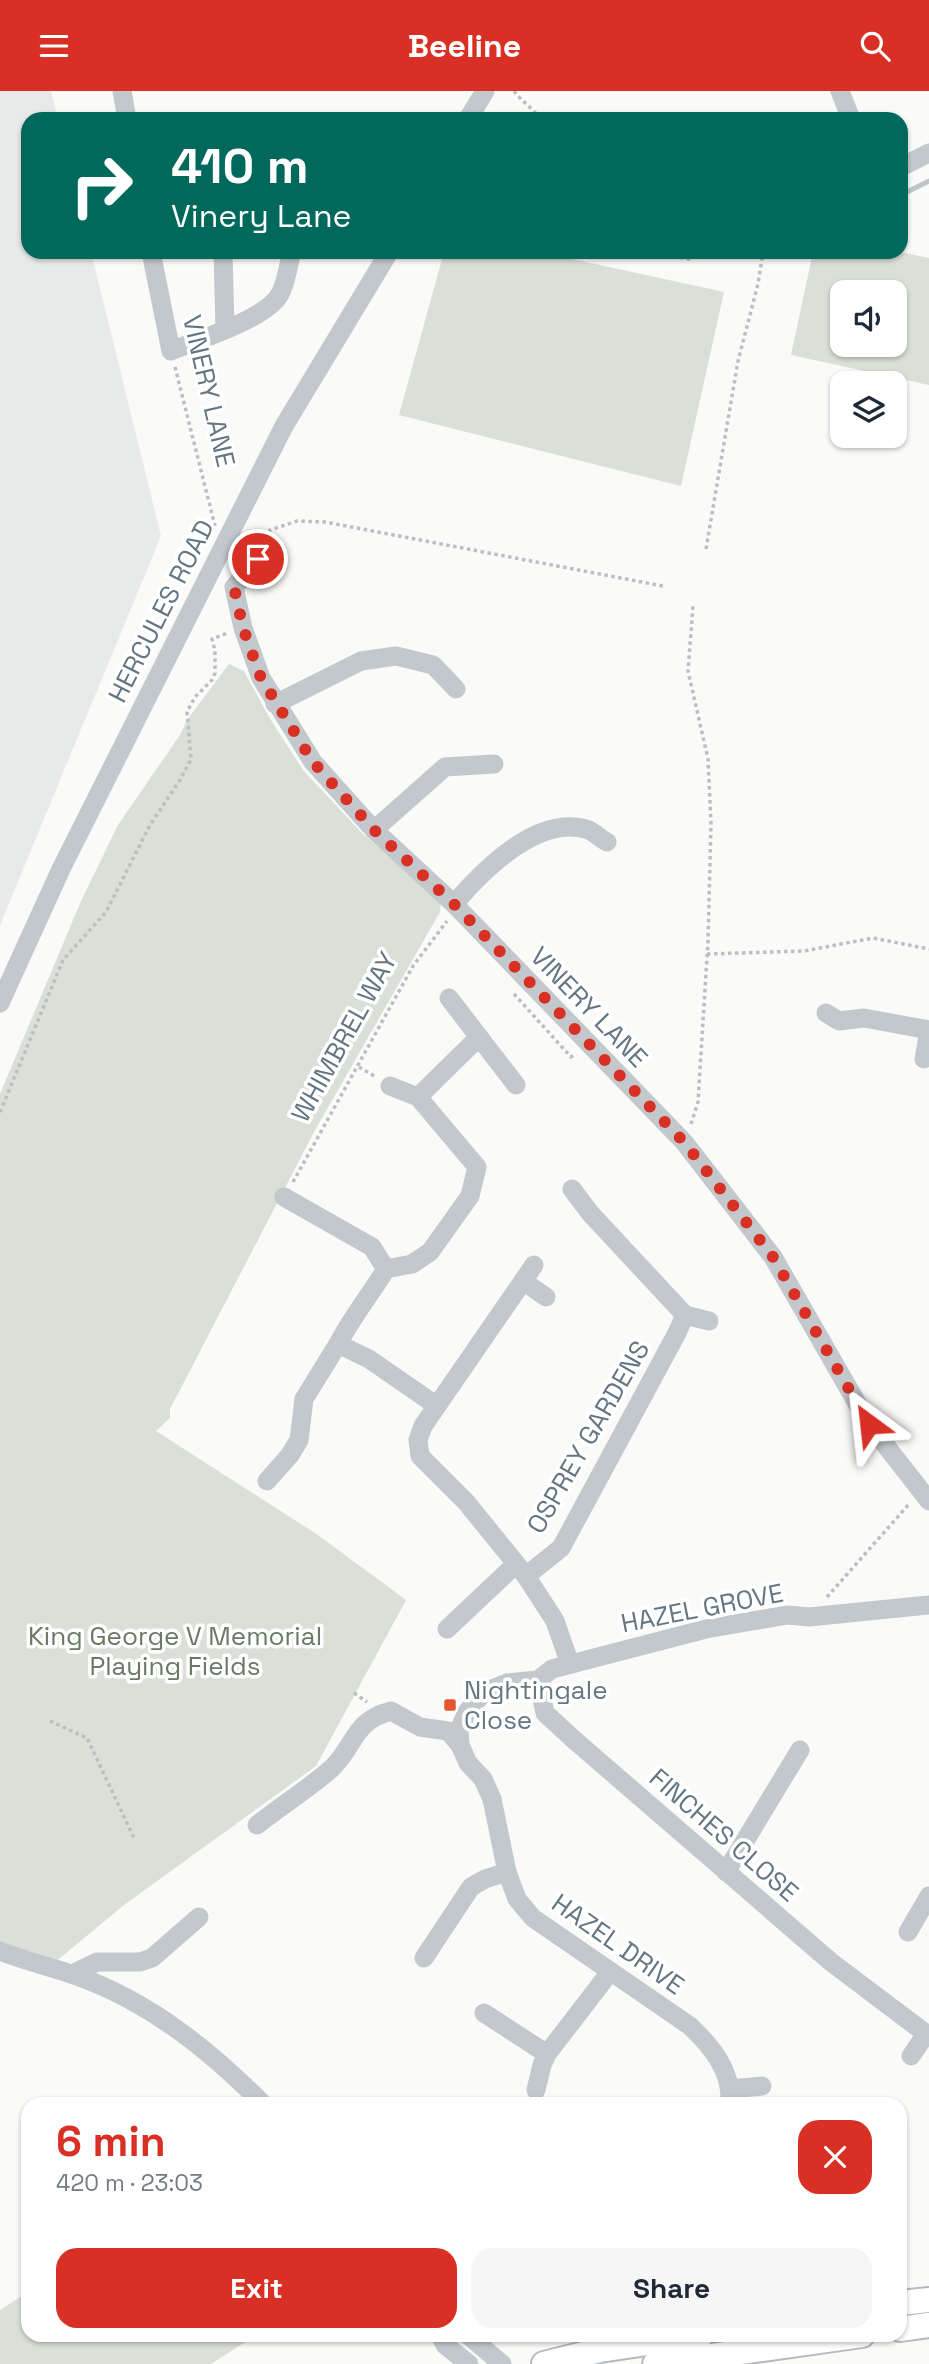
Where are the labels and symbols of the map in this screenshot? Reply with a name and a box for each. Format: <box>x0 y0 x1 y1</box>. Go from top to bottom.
street label: VINERY LANE <box>175 312 243 470</box>
street label: HERCULES ROAD <box>100 514 222 708</box>
pin <box>228 529 288 589</box>
street label: VINERY LANE <box>523 939 655 1075</box>
street label: WHIMBREL WAY <box>283 946 405 1128</box>
street label: OSPREY GARDENS <box>519 1334 657 1540</box>
position arrow <box>832 1387 906 1461</box>
street label: HAZEL GROVE <box>618 1576 786 1640</box>
park label: King George V Memorial Playing Fields <box>28 1619 322 1683</box>
place label: Nightingale Close <box>464 1673 608 1737</box>
marker: Nightingale Close <box>442 1697 458 1713</box>
street label: FINCHES CLOSE <box>642 1761 806 1909</box>
street label: HAZEL DRIVE <box>545 1886 691 2002</box>

